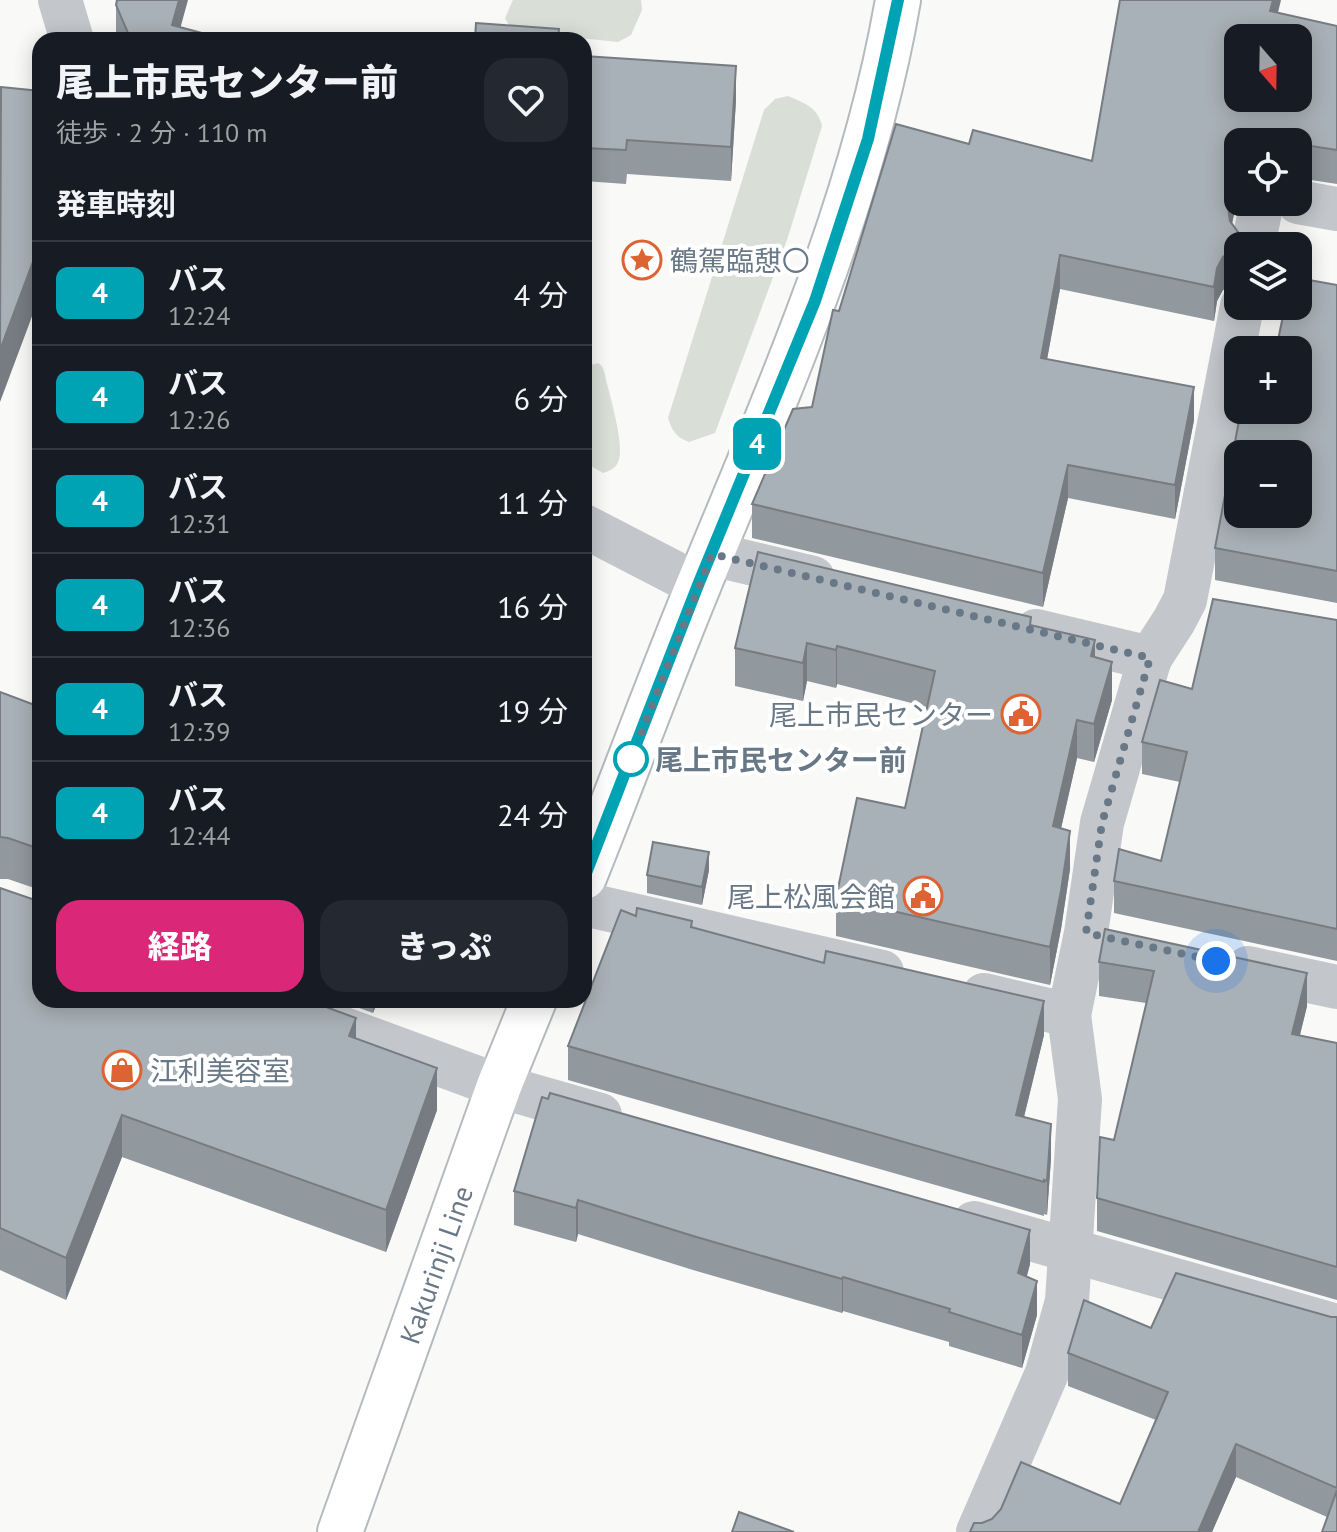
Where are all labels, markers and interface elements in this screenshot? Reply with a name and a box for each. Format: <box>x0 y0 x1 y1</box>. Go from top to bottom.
north arrow <box>1224 24 1312 112</box>
map controls <box>1224 24 1312 528</box>
text: 尾上市民センター前 <box>56 57 398 106</box>
button: heart <box>484 58 568 142</box>
text: 徒歩 · 2 分 · 110 m <box>56 116 267 149</box>
button: locate <box>1224 128 1312 216</box>
text: 発車時刻 <box>56 184 176 223</box>
button: layers <box>1224 232 1312 320</box>
place icon: 鶴駕臨憇〇 <box>621 239 663 281</box>
place label: 鶴駕臨憇〇 <box>670 242 810 279</box>
text: バス <box>168 259 228 298</box>
text: 4 <box>92 274 108 311</box>
text: 4 分 <box>514 275 568 314</box>
text: 12:24 <box>168 299 230 332</box>
button: + <box>1224 336 1312 424</box>
text: バス <box>168 363 228 402</box>
text: 4 <box>92 378 108 415</box>
text: 6 分 <box>514 379 568 418</box>
text: 12:26 <box>168 403 230 436</box>
line badge: 4 <box>731 418 783 470</box>
text: 4 <box>749 425 765 462</box>
button: − <box>1224 440 1312 528</box>
text: バス <box>168 467 228 506</box>
text: 4 <box>92 482 108 519</box>
text: 11 分 <box>497 483 568 522</box>
text: 12:31 <box>168 507 230 540</box>
text: バス <box>168 571 228 610</box>
text: 4 <box>92 586 108 623</box>
text: 16 分 <box>497 587 568 626</box>
text: 12:36 <box>168 611 230 644</box>
text: バス <box>168 675 228 714</box>
text: 4 <box>92 690 108 727</box>
text: 19 分 <box>497 691 568 730</box>
public building icon: 尾上市民センター <box>1000 693 1042 735</box>
place label: 尾上市民センター <box>769 696 993 733</box>
text: 12:39 <box>168 715 230 748</box>
place label: 尾上市民センター前 <box>655 741 907 778</box>
marker: 尾上市民センター前 <box>614 742 648 776</box>
text: バス <box>168 779 228 818</box>
text: 4 <box>92 794 108 831</box>
text: 24 分 <box>497 795 568 834</box>
text: 12:44 <box>168 819 230 852</box>
public building icon: 尾上松風会館 <box>902 875 944 917</box>
place label: 尾上松風会館 <box>727 878 895 915</box>
button: 経路 <box>56 900 304 992</box>
button: きっぷ <box>320 900 568 992</box>
your location <box>1196 941 1236 981</box>
shop icon: 江利美容室 <box>101 1049 143 1091</box>
place label: 江利美容室 <box>150 1052 290 1089</box>
street label: Kakurinji Line <box>390 1181 481 1348</box>

